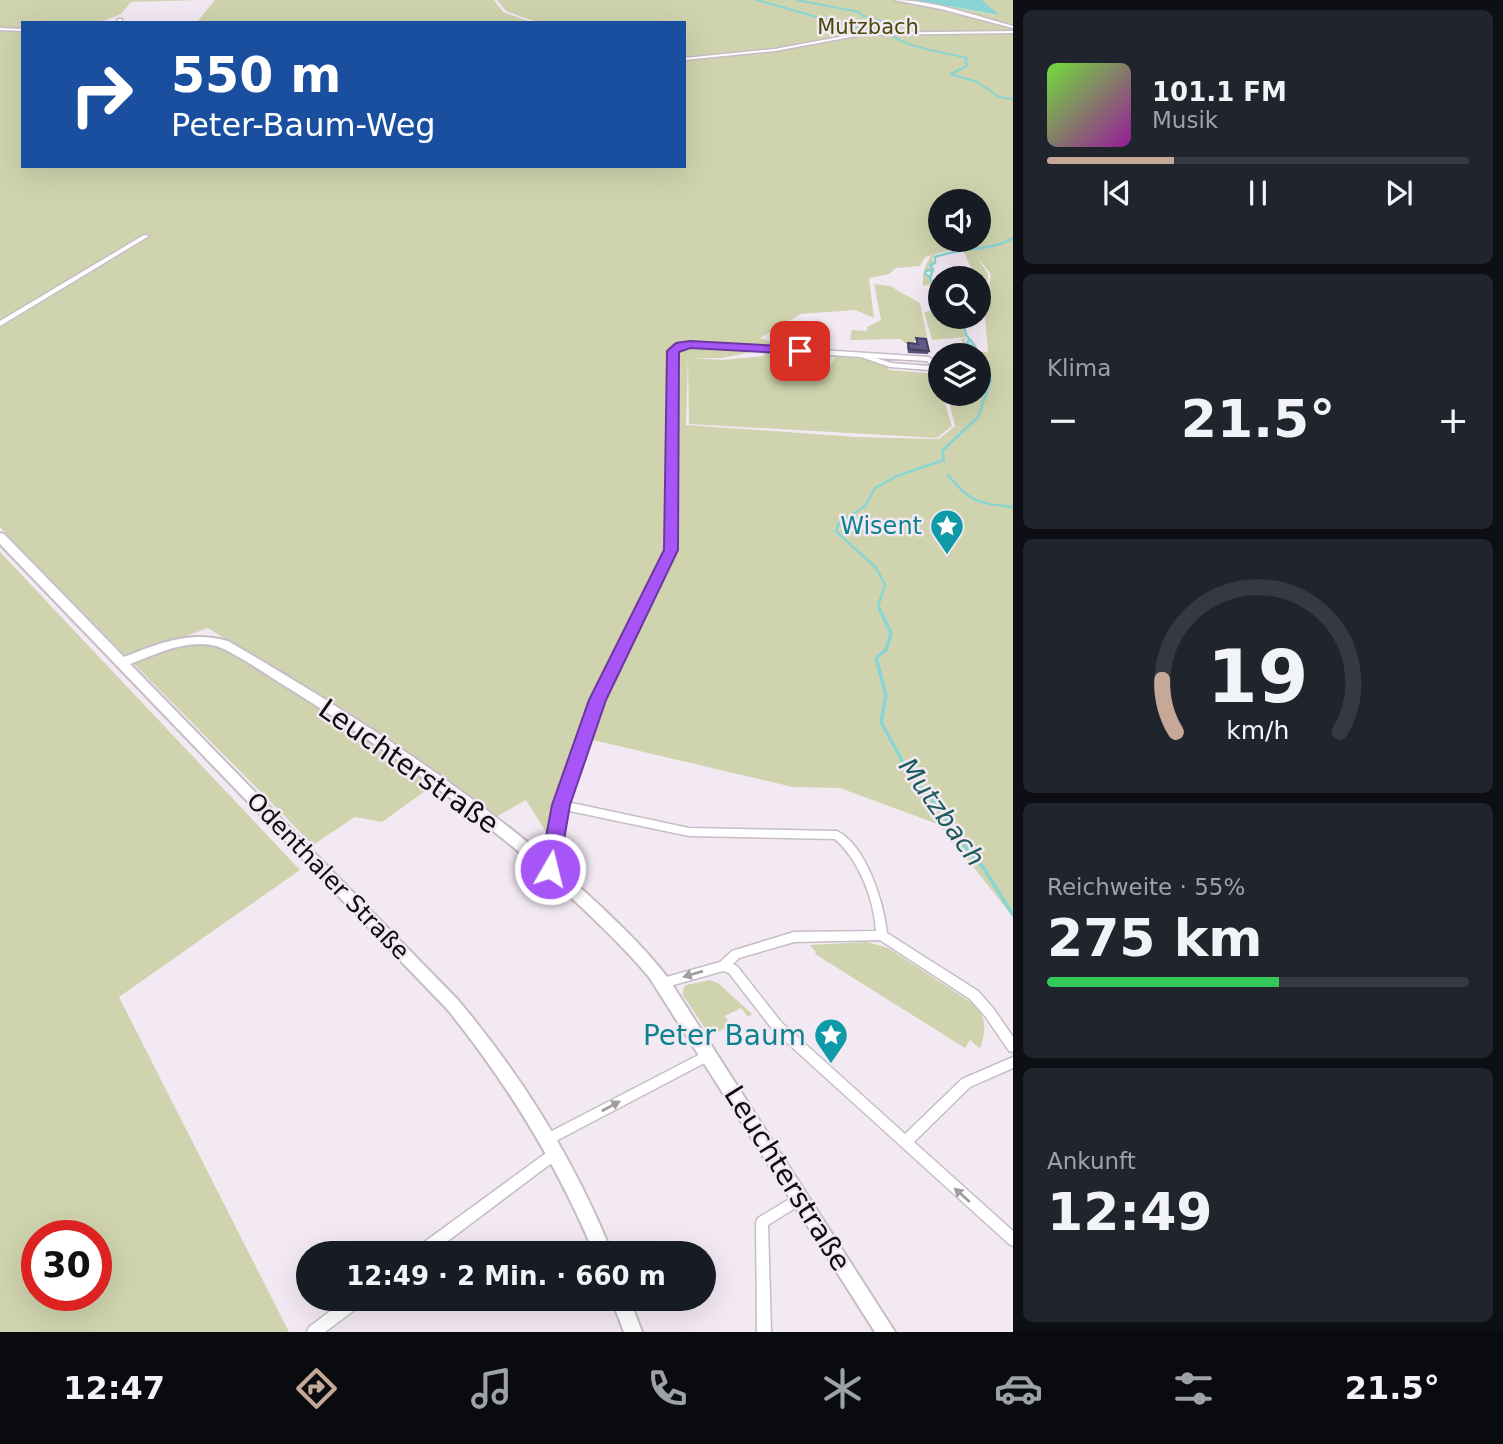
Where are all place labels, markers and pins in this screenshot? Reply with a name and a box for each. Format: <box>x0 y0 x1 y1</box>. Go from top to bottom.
pin <box>770 321 830 381</box>
place icon: Wisent <box>928 507 966 556</box>
place label: Wisent <box>840 512 922 540</box>
place icon: Peter Baum <box>812 1016 850 1065</box>
place label: Peter Baum <box>643 1019 806 1052</box>

